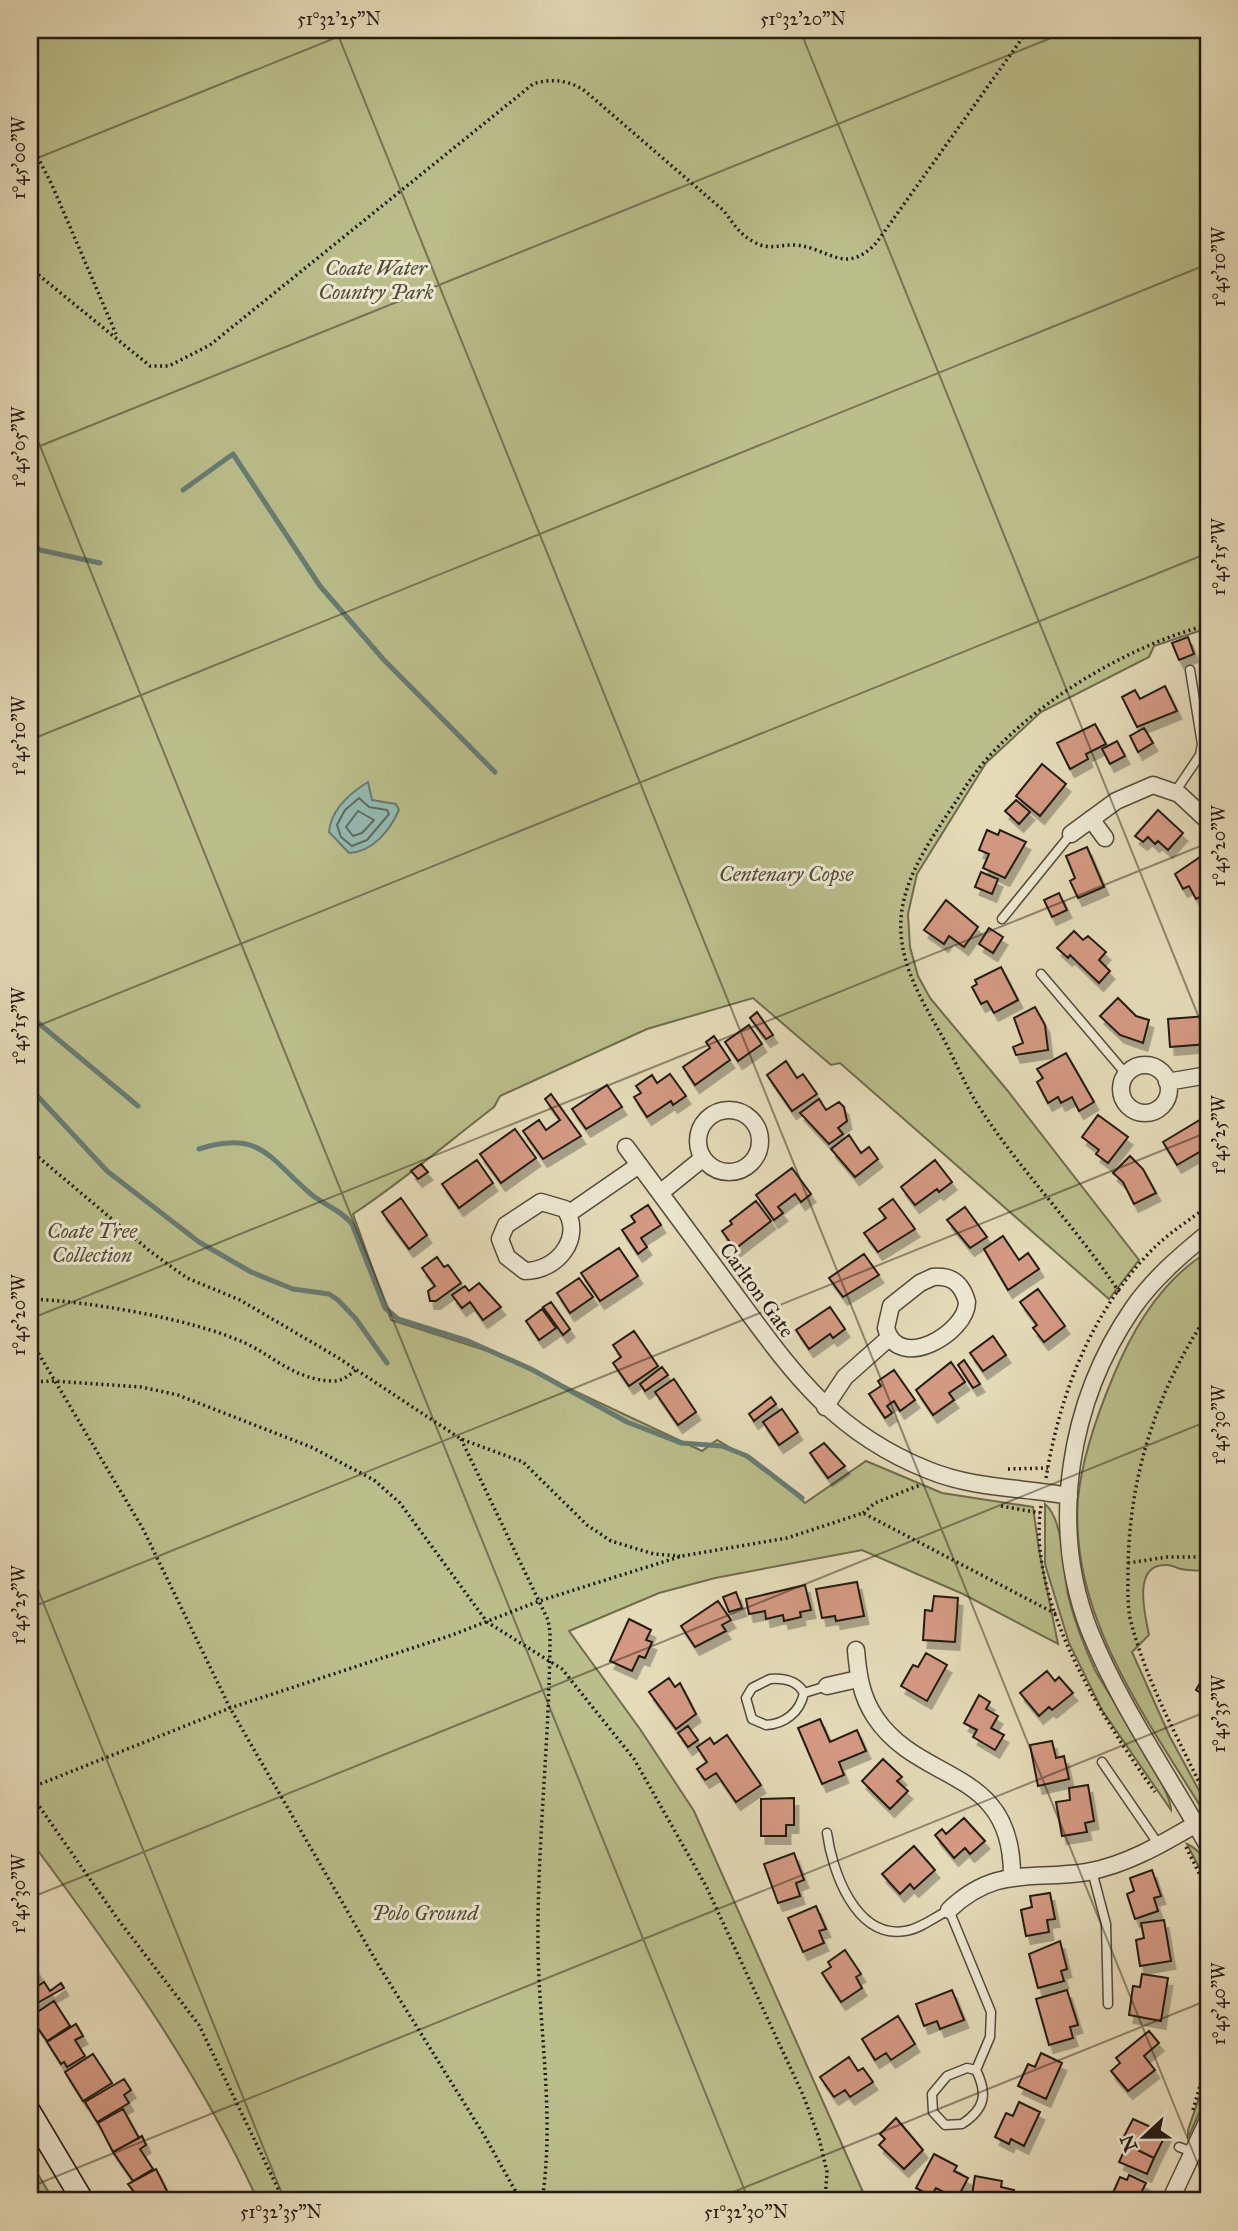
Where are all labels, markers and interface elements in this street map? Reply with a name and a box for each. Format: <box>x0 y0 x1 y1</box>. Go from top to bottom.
text: 51°32'25"N <box>297 8 381 30</box>
text: 51°32'20"N <box>760 8 846 30</box>
text: 1°45'00"W <box>8 116 30 199</box>
text: 1°45'10"W <box>1208 226 1230 307</box>
park label: Coate Water Country Park <box>318 255 434 305</box>
text: 1°45'05"W <box>8 406 30 487</box>
text: 1°45'15"W <box>1208 517 1230 596</box>
text: 1°45'10"W <box>8 695 30 776</box>
text: 1°45'20"W <box>1208 804 1230 887</box>
park label: Centenary Copse <box>719 861 854 887</box>
text: 1°45'15"W <box>8 986 30 1065</box>
text: 1°45'25"W <box>1208 1095 1230 1175</box>
park label: Coate Tree Collection <box>47 1218 138 1268</box>
street label: Carlton Gate <box>714 1237 800 1343</box>
text: 1°45'20"W <box>8 1273 30 1356</box>
text: 1°45'30"W <box>1208 1384 1230 1465</box>
text: 1°45'25"W <box>8 1565 30 1645</box>
text: 1°45'35"W <box>1208 1674 1230 1753</box>
text: 1°45'30"W <box>8 1853 30 1934</box>
park label: Polo Ground <box>372 1900 480 1926</box>
text: 1°45'40"W <box>1208 1962 1230 2045</box>
north arrow <box>1108 2102 1178 2172</box>
text: N <box>1115 2131 1142 2155</box>
text: 51°32'35"N <box>240 2201 322 2223</box>
text: 51°32'30"N <box>704 2201 788 2223</box>

